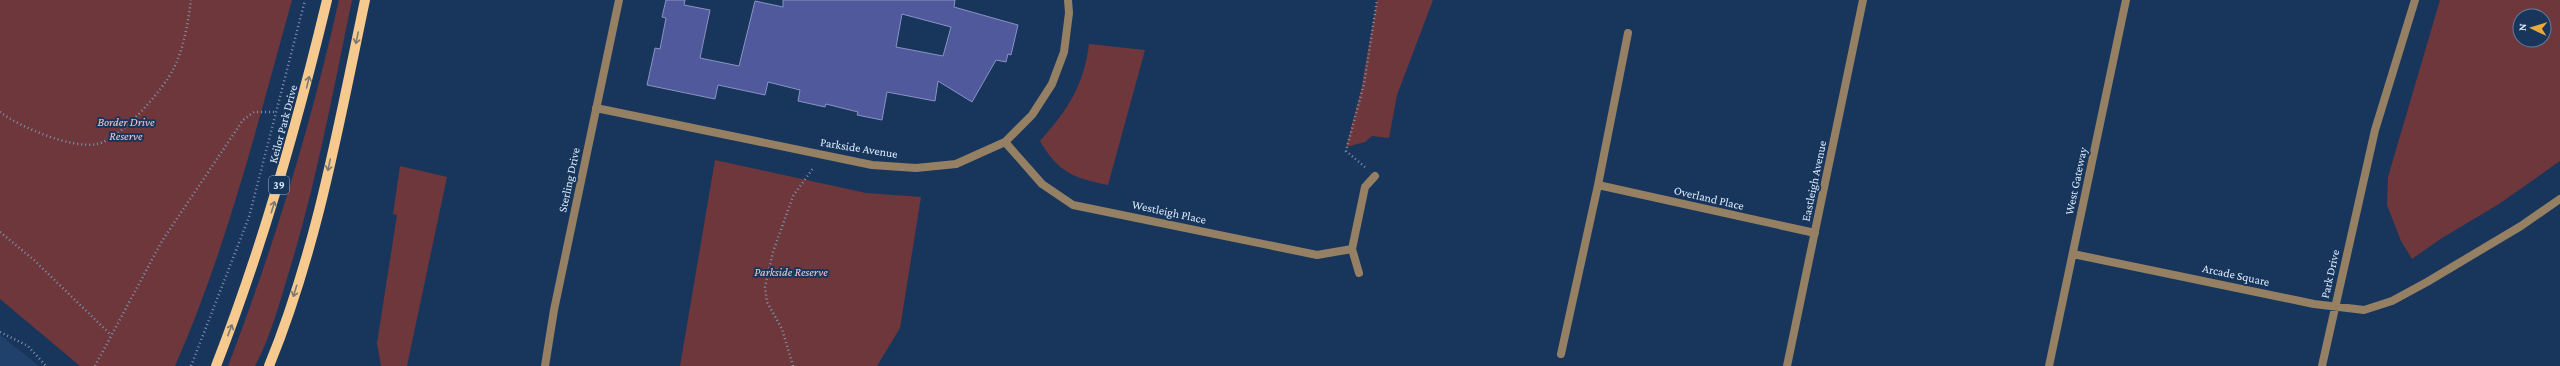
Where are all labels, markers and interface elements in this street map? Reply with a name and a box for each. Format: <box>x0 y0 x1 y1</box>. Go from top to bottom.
north arrow <box>2512 8 2552 48</box>
text: N <box>2516 23 2528 31</box>
one-way arrow <box>352 31 360 44</box>
one-way arrow <box>304 75 312 88</box>
street label: Keilor Park Drive <box>266 83 300 165</box>
park label: Border Drive Reserve <box>97 115 155 143</box>
street label: Parkside Avenue <box>819 135 899 161</box>
street label: Eastleigh Avenue <box>1799 139 1829 223</box>
street label: West Gateway <box>2062 145 2090 216</box>
street label: Sterling Drive <box>555 146 583 214</box>
one-way arrow <box>325 158 333 171</box>
road number: 39 <box>269 176 289 194</box>
street label: Overland Place <box>1673 183 1745 213</box>
street label: Westleigh Place <box>1131 197 1207 227</box>
one-way arrow <box>270 200 277 213</box>
street label: Park Drive <box>2318 248 2342 300</box>
street label: Arcade Square <box>2201 261 2271 289</box>
park label: Parkside Reserve <box>754 265 828 279</box>
one-way arrow <box>291 284 298 297</box>
one-way arrow <box>227 324 235 336</box>

